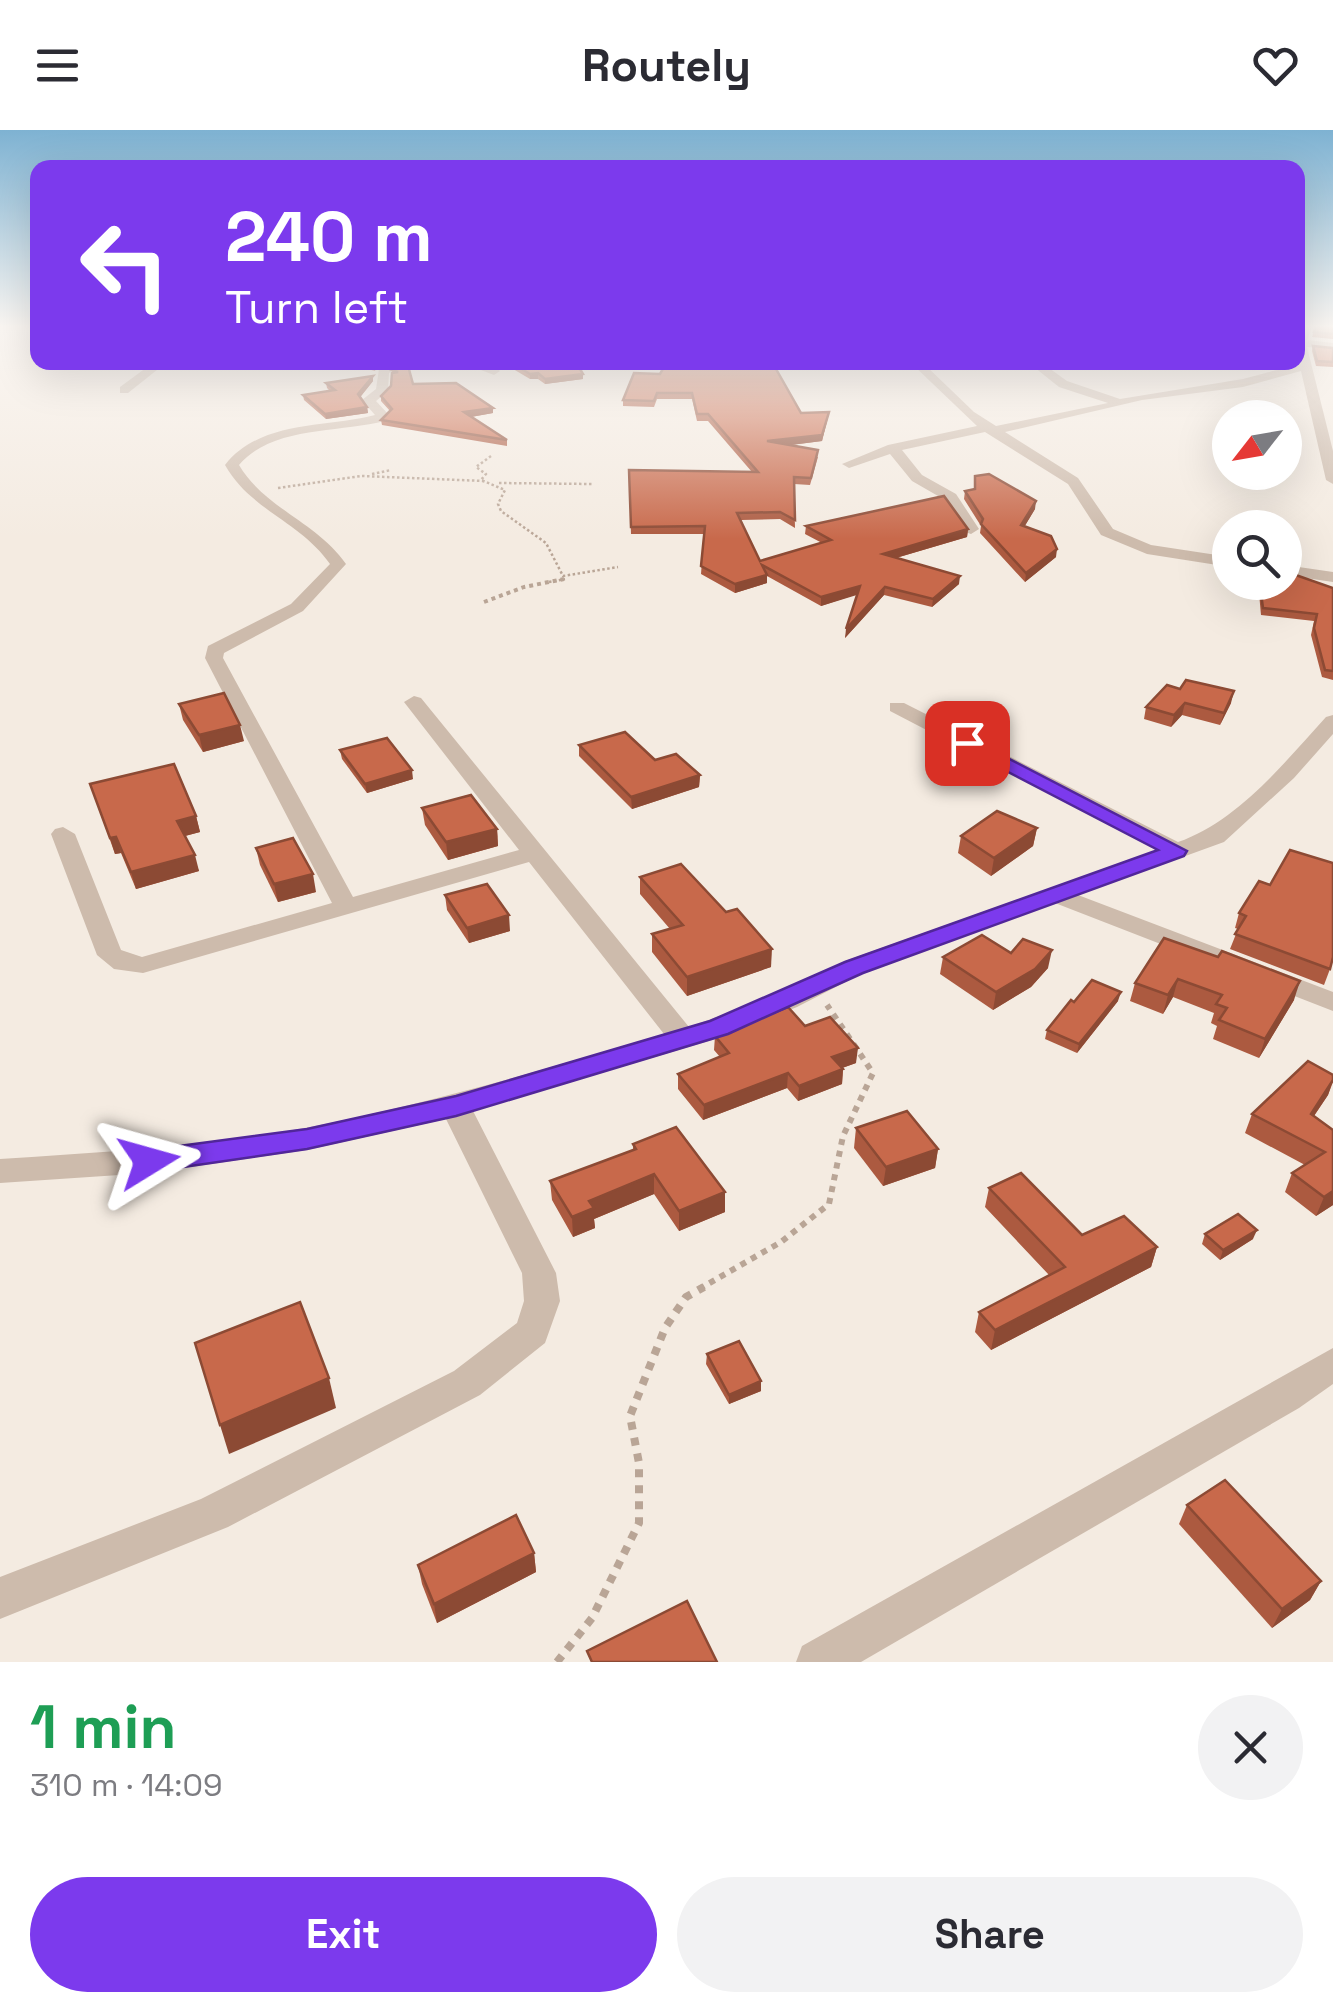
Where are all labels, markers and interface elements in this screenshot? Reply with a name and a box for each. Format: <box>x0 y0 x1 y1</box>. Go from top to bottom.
text: Routely <box>582 37 751 94</box>
icon: menu <box>30 38 85 93</box>
icon: heart <box>1248 38 1303 93</box>
text: 240 m <box>225 192 433 281</box>
icon: left <box>60 200 190 330</box>
text: Turn left <box>225 279 408 336</box>
north arrow <box>1212 400 1302 490</box>
map controls <box>1212 400 1302 600</box>
button: search <box>1212 510 1302 600</box>
pin <box>925 701 1010 786</box>
icon: arrive <box>940 716 995 771</box>
position arrow <box>97 1109 201 1213</box>
text: 1 min <box>30 1689 177 1766</box>
button: close <box>1198 1695 1303 1800</box>
text: 310 m · 14:09 <box>30 1765 223 1805</box>
button: Exit <box>30 1877 657 1992</box>
button: Share <box>677 1877 1303 1992</box>

